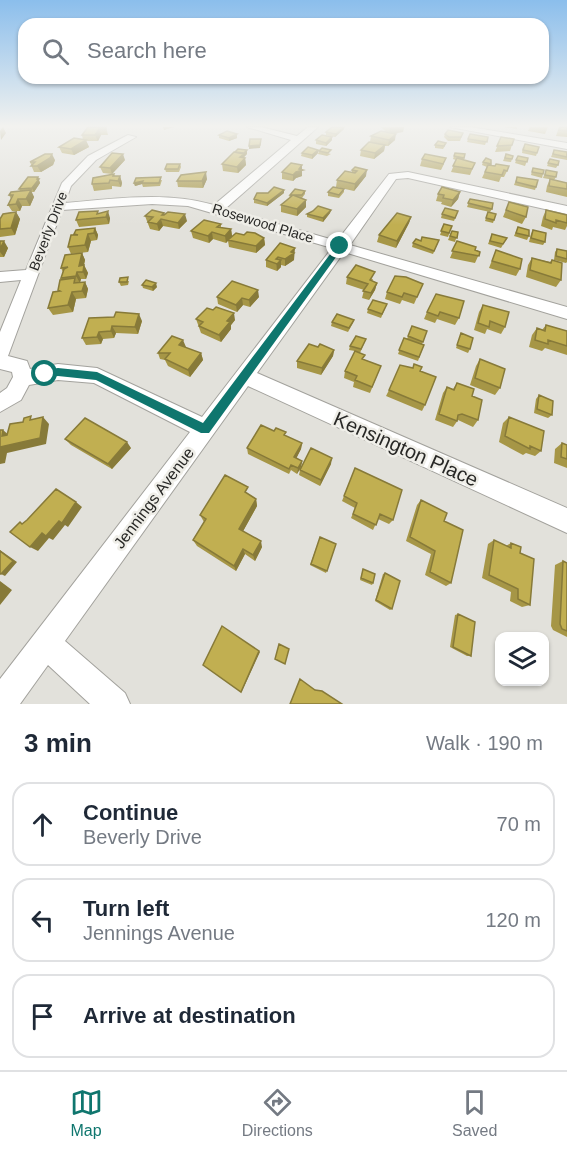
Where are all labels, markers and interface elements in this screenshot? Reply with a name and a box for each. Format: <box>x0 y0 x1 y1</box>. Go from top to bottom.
search box <box>18 18 549 84</box>
icon: search <box>39 35 72 68</box>
text: Search here <box>87 38 207 63</box>
street label: Beverly Drive <box>26 189 70 273</box>
street label: Rosewood Place <box>210 200 316 246</box>
route end <box>326 232 352 258</box>
route start <box>31 360 57 386</box>
street label: Kensington Place <box>330 407 482 491</box>
street label: Jennings Avenue <box>111 444 197 552</box>
map controls <box>495 632 549 686</box>
button: layers <box>495 632 549 686</box>
text: 3 min <box>24 728 92 758</box>
text: Walk · 190 m <box>426 732 543 754</box>
text: Continue <box>83 800 178 825</box>
icon: ahead <box>26 808 59 841</box>
text: 70 m <box>497 813 541 835</box>
text: Beverly Drive <box>83 826 202 848</box>
text: Turn left <box>83 896 169 921</box>
icon: left <box>26 904 59 937</box>
text: 120 m <box>485 909 541 931</box>
text: Jennings Avenue <box>83 922 235 944</box>
icon: arrive <box>26 1000 59 1033</box>
text: Arrive at destination <box>83 1003 296 1028</box>
tab: Map <box>70 1086 103 1140</box>
tab: Directions <box>242 1086 313 1140</box>
tab: Saved <box>452 1086 497 1140</box>

